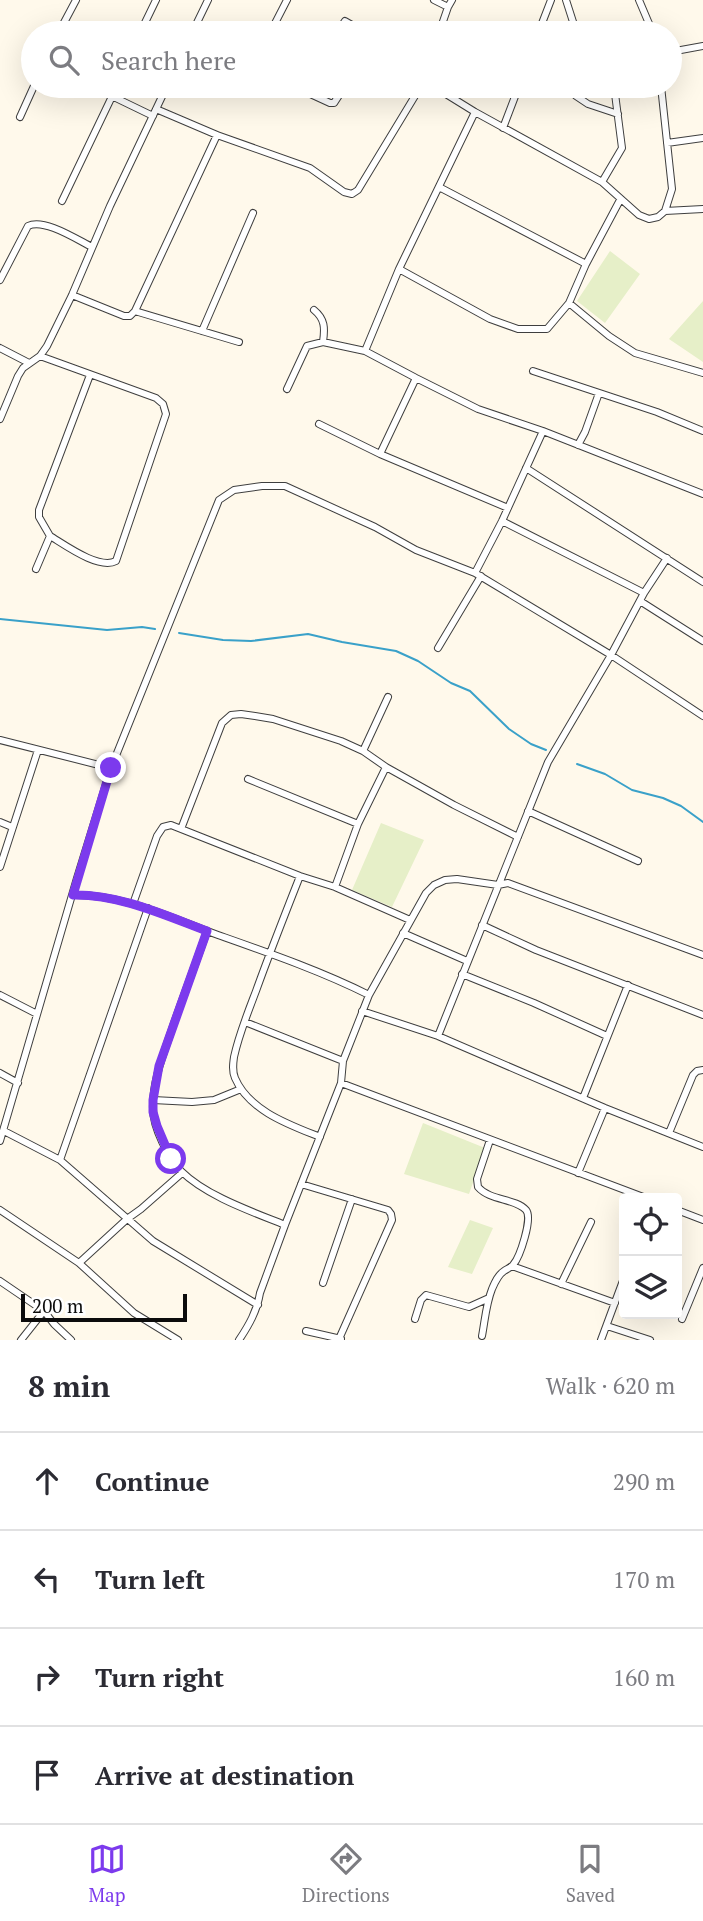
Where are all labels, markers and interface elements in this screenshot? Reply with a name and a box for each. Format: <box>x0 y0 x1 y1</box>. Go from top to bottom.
search box <box>21 21 682 98</box>
icon: search <box>45 41 83 79</box>
text: Search here <box>101 43 236 77</box>
route end <box>95 752 126 783</box>
route start <box>155 1143 186 1174</box>
map controls <box>619 1193 682 1319</box>
button: locate <box>619 1193 682 1256</box>
button: layers <box>619 1256 682 1319</box>
scale bar <box>21 1291 187 1323</box>
text: 200 m <box>32 1293 83 1318</box>
text: 8 min <box>28 1366 110 1406</box>
text: Walk · 620 m <box>546 1370 675 1401</box>
icon: ahead <box>28 1462 66 1500</box>
text: Continue <box>95 1464 209 1498</box>
text: 290 m <box>613 1466 675 1497</box>
icon: left <box>28 1560 66 1598</box>
text: Turn left <box>95 1562 205 1596</box>
text: 170 m <box>613 1564 675 1595</box>
icon: right <box>28 1658 66 1696</box>
text: Turn right <box>95 1660 224 1694</box>
text: 160 m <box>613 1662 675 1693</box>
icon: arrive <box>28 1756 66 1794</box>
text: Arrive at destination <box>95 1758 354 1792</box>
tab: Map <box>88 1840 126 1907</box>
tab: Directions <box>302 1840 390 1907</box>
tab: Saved <box>566 1840 615 1907</box>

